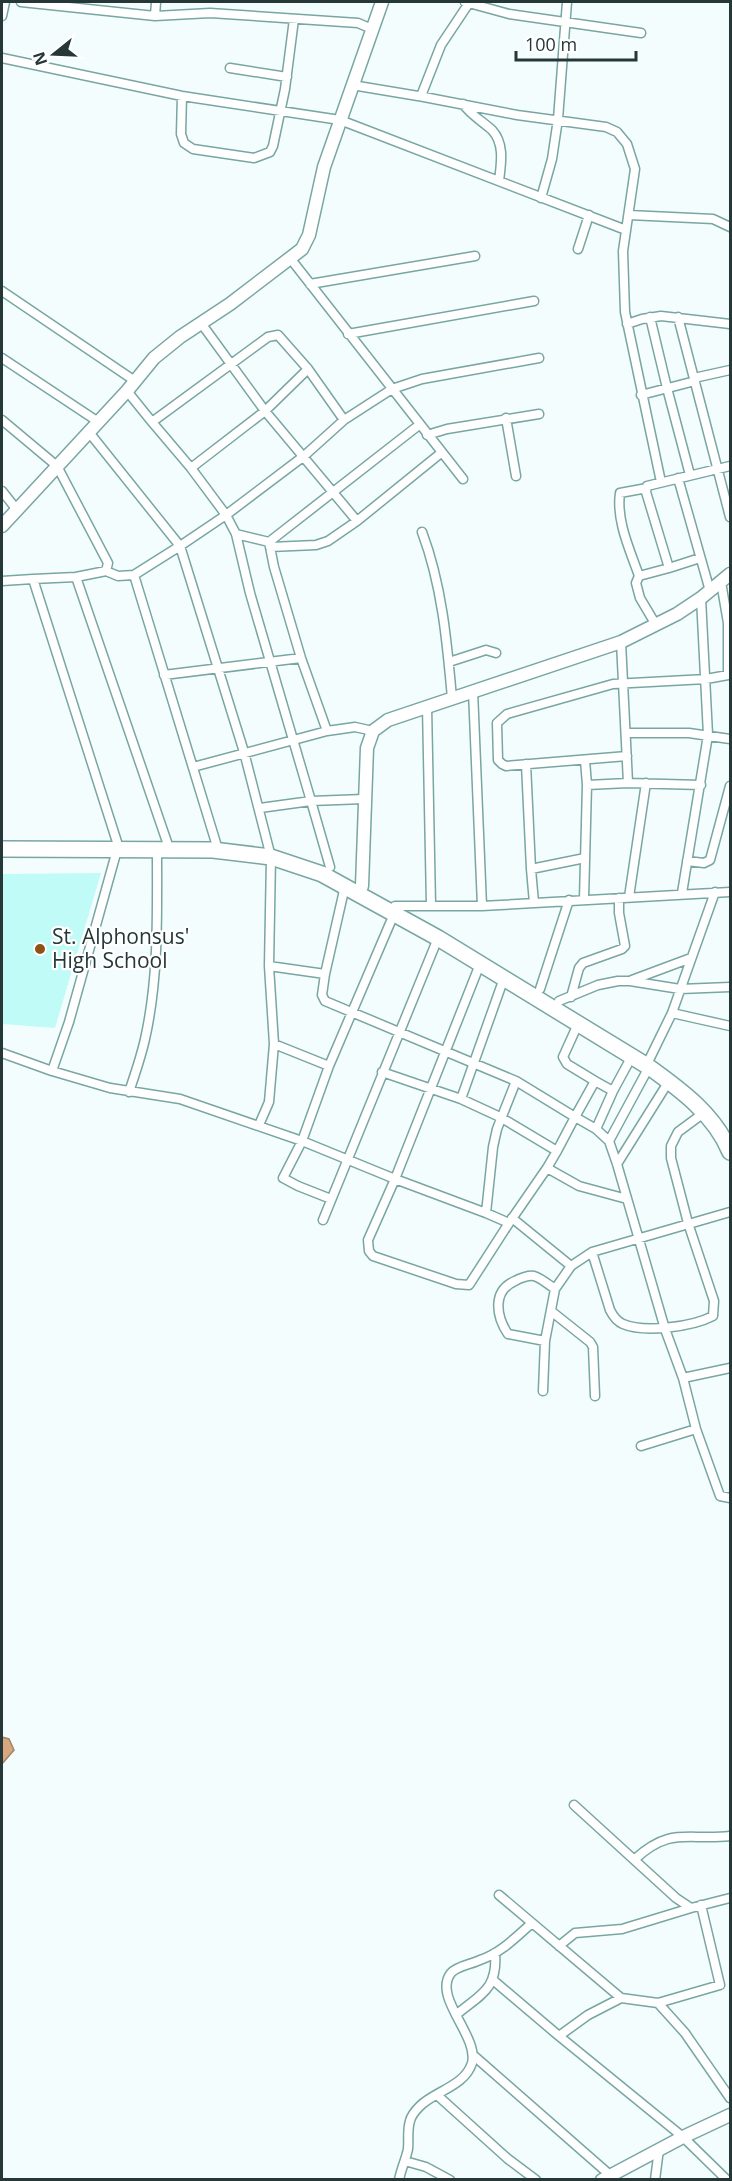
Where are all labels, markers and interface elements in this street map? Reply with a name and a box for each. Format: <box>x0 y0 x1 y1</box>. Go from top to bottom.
north arrow <box>24 24 84 84</box>
scale bar <box>516 24 636 62</box>
text: 100 m <box>525 32 577 56</box>
text: N <box>27 49 52 68</box>
place label: St. Alphonsus' High School <box>52 922 189 974</box>
marker: St. Alphonsus' High School <box>33 942 47 956</box>

